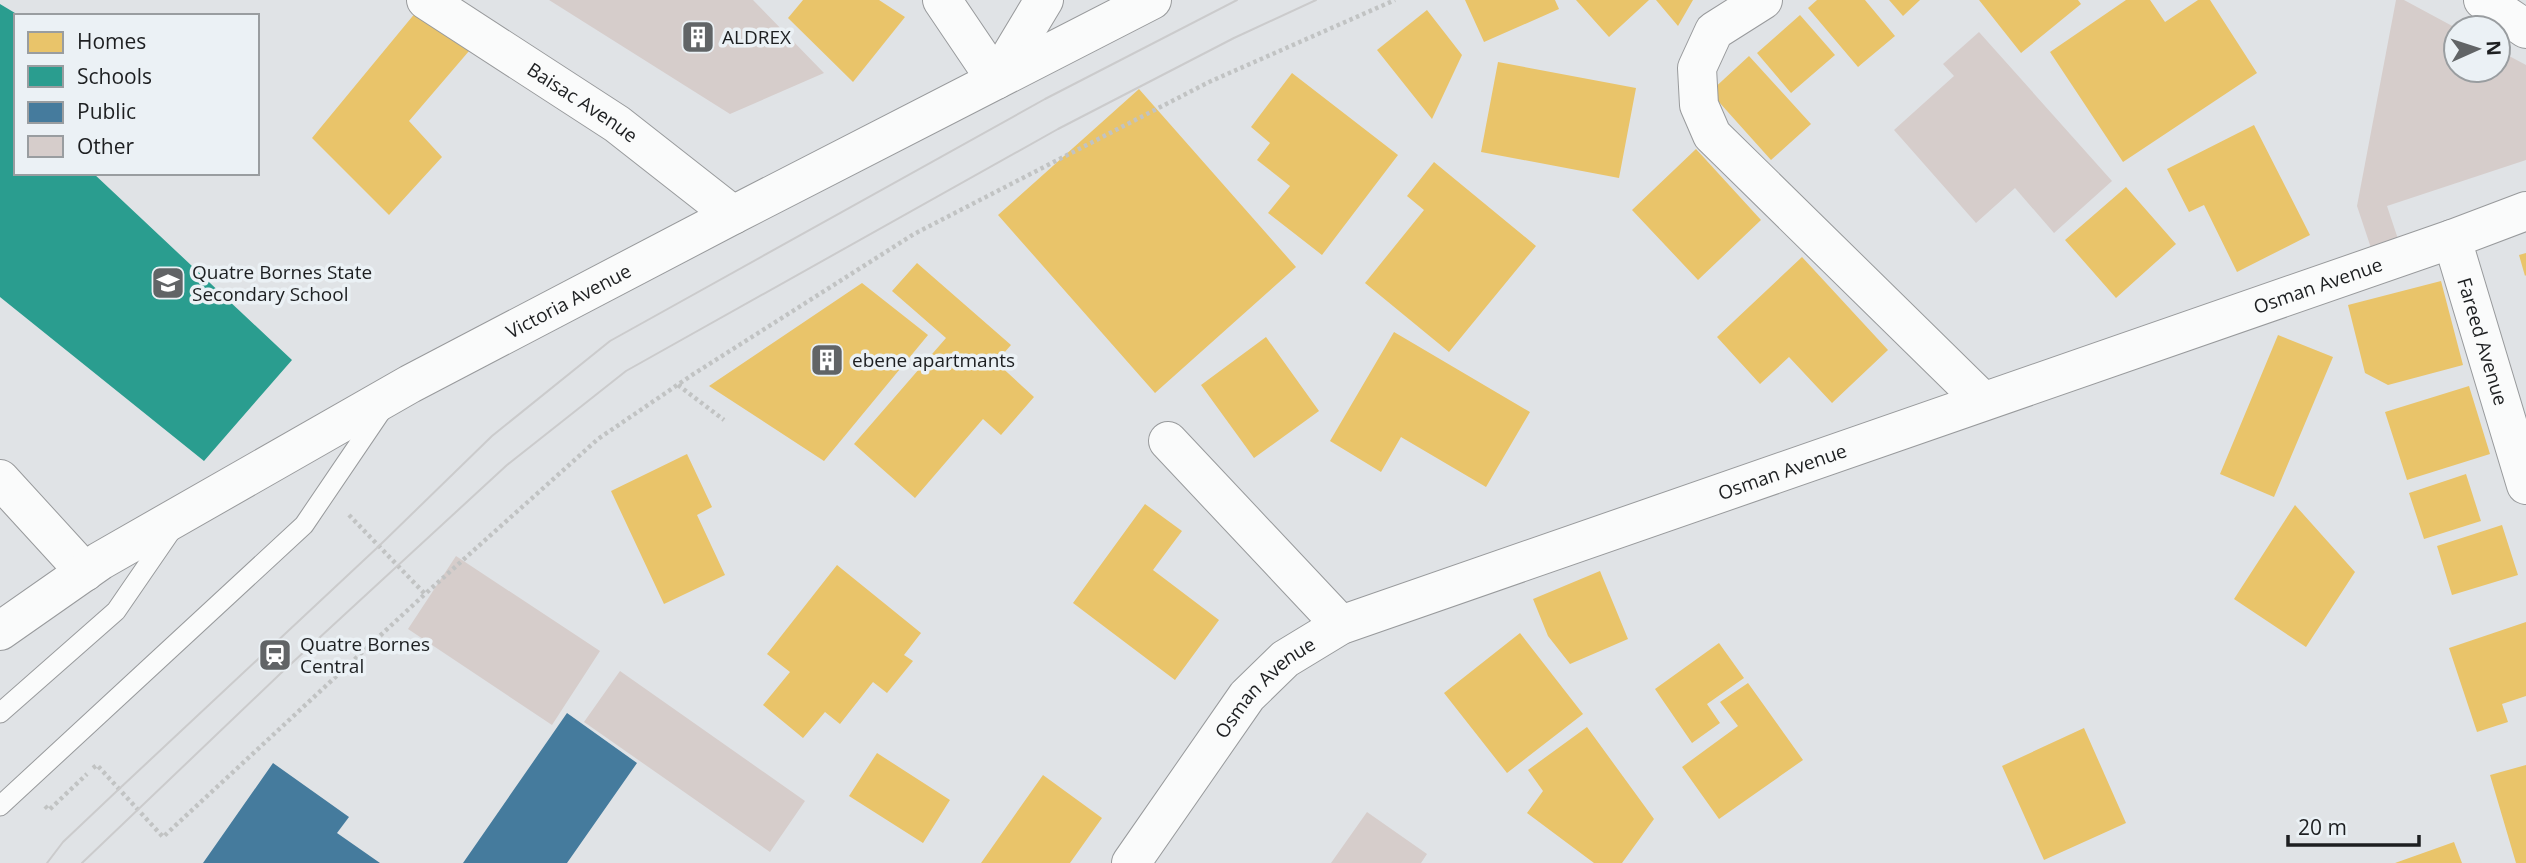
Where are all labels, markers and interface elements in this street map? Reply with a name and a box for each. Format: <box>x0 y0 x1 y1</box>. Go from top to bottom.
legend <box>14 14 259 175</box>
north arrow <box>2442 14 2512 84</box>
building icon: ALDREX <box>679 18 717 56</box>
place label: ALDREX <box>722 24 791 50</box>
text: Homes <box>77 27 146 55</box>
text: N <box>2481 40 2507 57</box>
street label: Baisac Avenue <box>522 56 643 148</box>
text: Schools <box>77 62 152 90</box>
text: Public <box>77 97 136 125</box>
text: Other <box>77 132 134 160</box>
street label: Osman Avenue <box>2250 251 2386 320</box>
street label: Victoria Avenue <box>502 258 636 344</box>
place label: Quatre Bornes State Secondary School <box>192 259 372 307</box>
school or university icon: Quatre Bornes State Secondary School <box>149 264 187 302</box>
street label: Fareed Avenue <box>2451 274 2514 409</box>
building icon: ebene apartmants <box>808 341 846 379</box>
place label: ebene apartmants <box>852 347 1015 373</box>
street label: Osman Avenue <box>1714 437 1850 506</box>
place label: Quatre Bornes Central <box>300 631 430 679</box>
street label: Osman Avenue <box>1209 631 1320 743</box>
station icon: Quatre Bornes Central <box>256 636 294 674</box>
scale bar <box>2288 804 2419 848</box>
text: 20 m <box>2298 813 2347 841</box>

